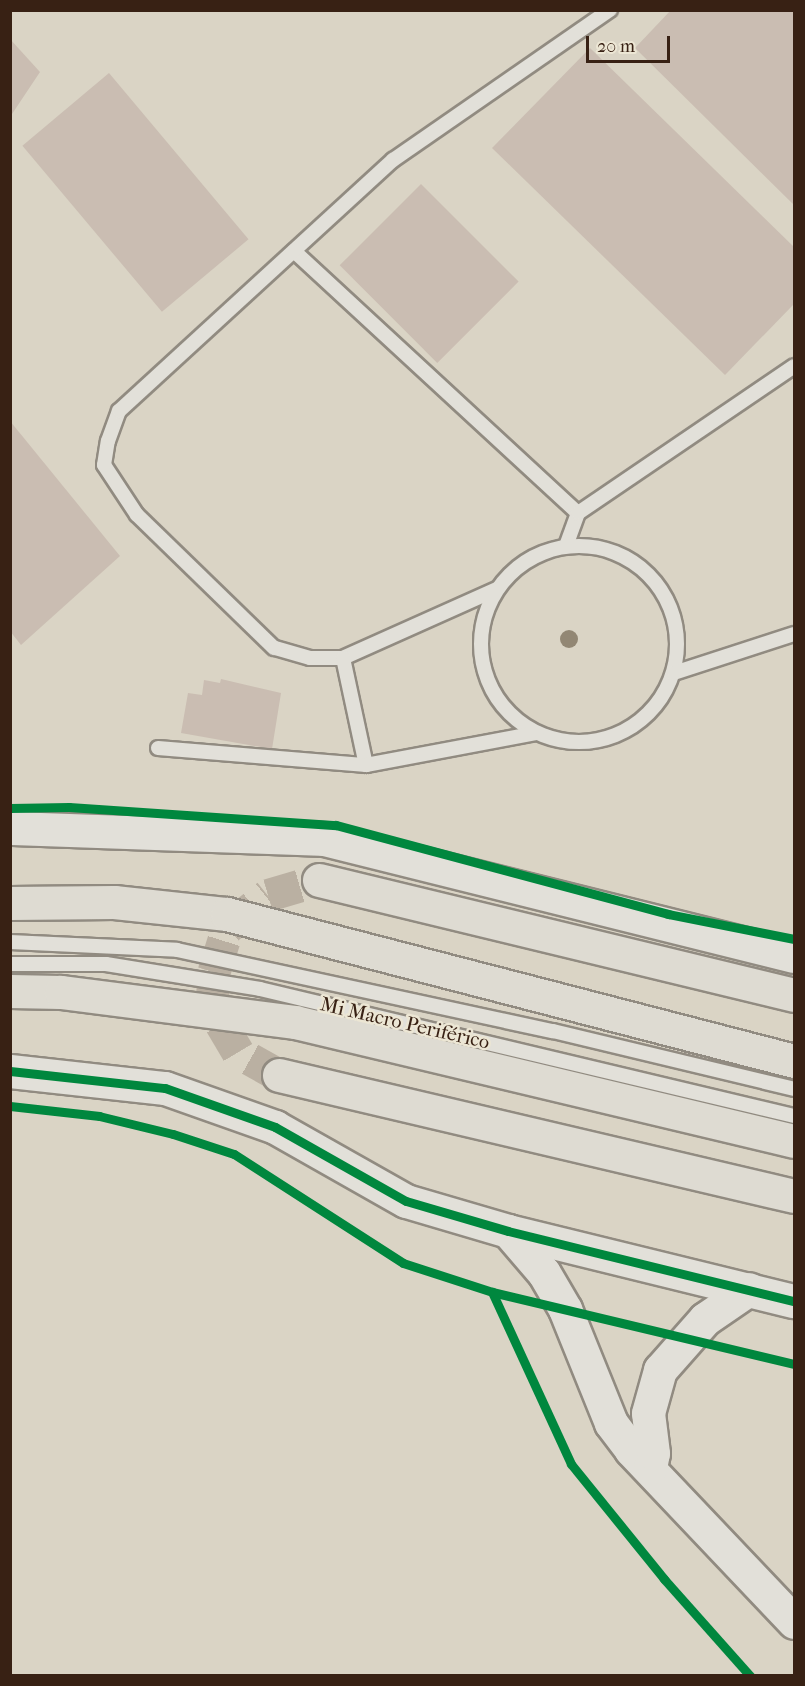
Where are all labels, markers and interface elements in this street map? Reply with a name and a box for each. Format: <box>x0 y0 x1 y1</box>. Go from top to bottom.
scale bar <box>589 24 673 62</box>
text: 20 m <box>597 36 635 57</box>
street label: Mi Macro Periférico <box>318 992 492 1054</box>

